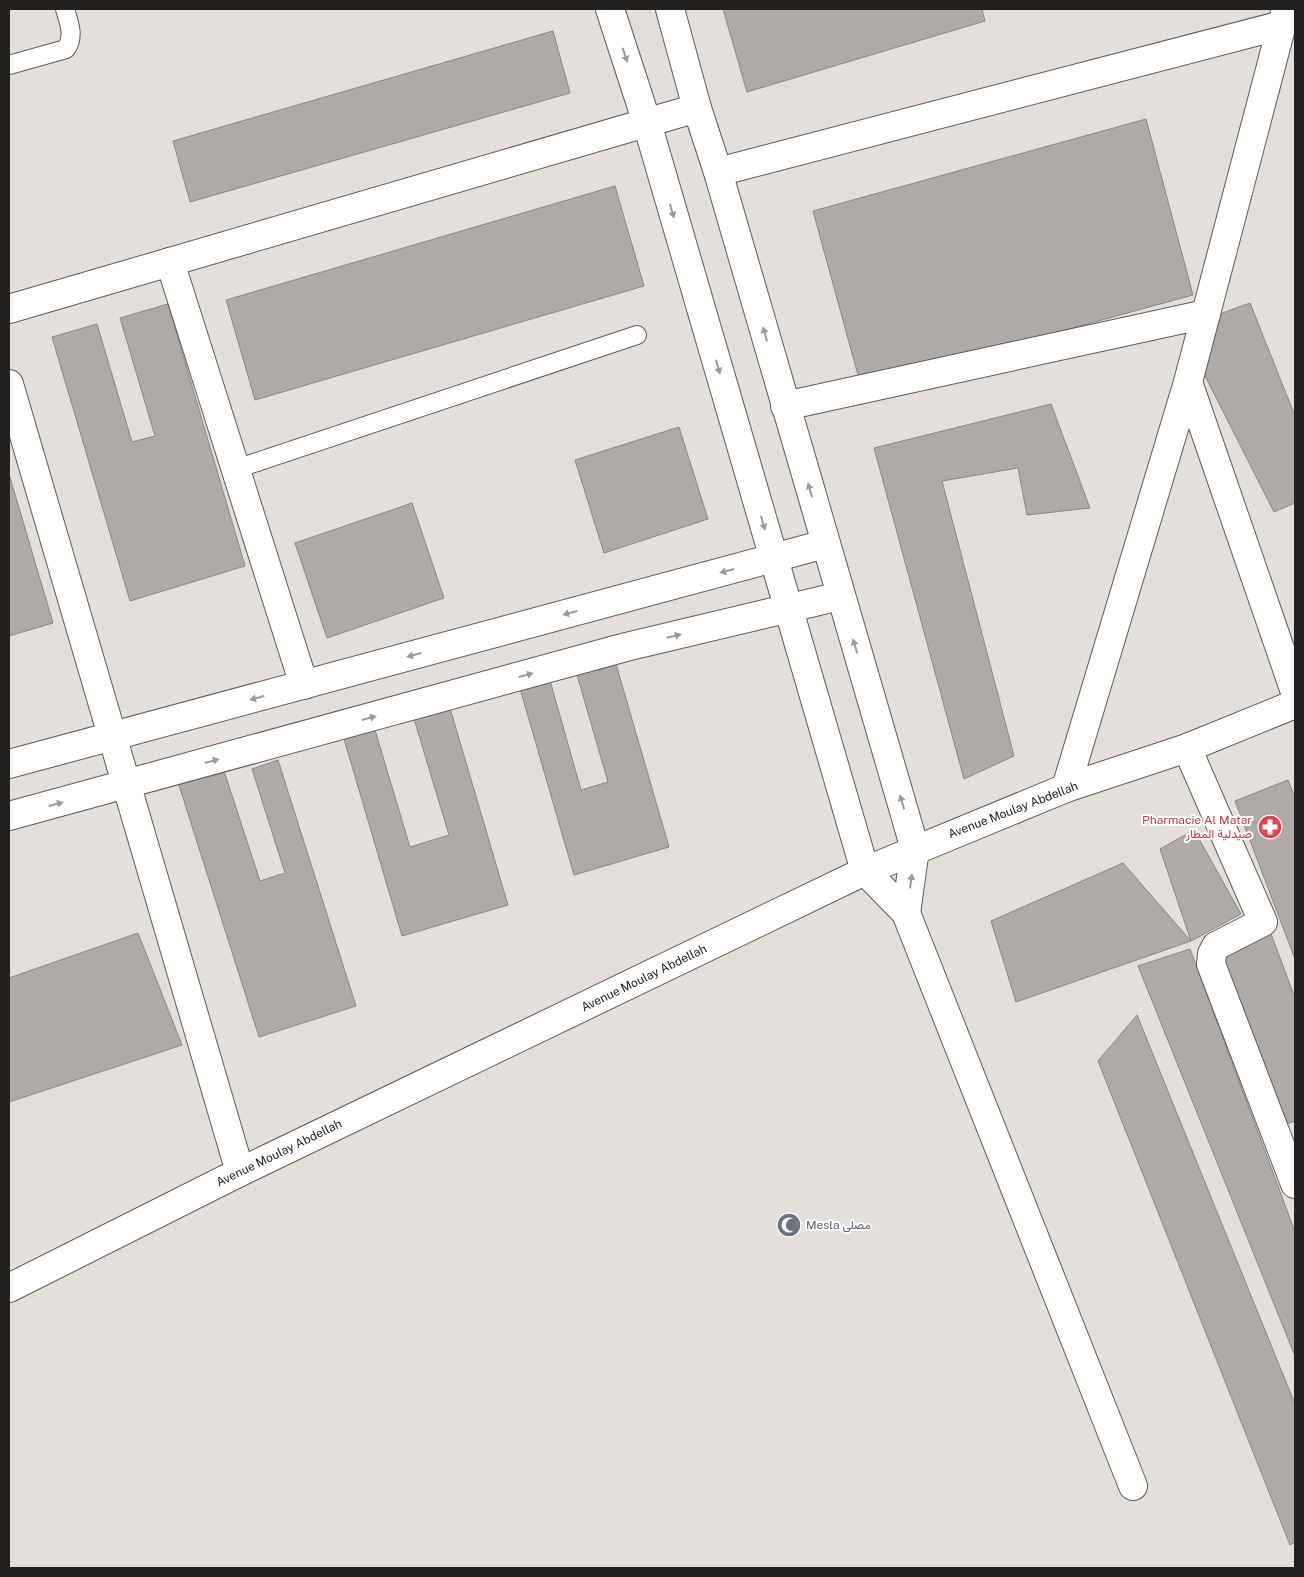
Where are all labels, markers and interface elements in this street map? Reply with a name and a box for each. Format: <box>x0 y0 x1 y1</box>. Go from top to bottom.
one-way arrow <box>622 48 629 63</box>
one-way arrow <box>669 203 677 218</box>
one-way arrow <box>760 327 768 342</box>
one-way arrow <box>714 359 722 374</box>
one-way arrow <box>805 483 813 498</box>
one-way arrow <box>759 515 767 530</box>
one-way arrow <box>720 567 735 575</box>
one-way arrow <box>563 609 578 617</box>
one-way arrow <box>666 632 681 640</box>
one-way arrow <box>851 639 859 654</box>
one-way arrow <box>406 652 421 660</box>
one-way arrow <box>518 670 533 678</box>
one-way arrow <box>249 694 264 702</box>
one-way arrow <box>362 713 377 721</box>
one-way arrow <box>205 756 220 764</box>
street label: Avenue Moulay Abdellah <box>946 779 1080 841</box>
one-way arrow <box>897 794 905 809</box>
one-way arrow <box>48 799 63 807</box>
place label: Pharmacie Al Matar صيدلية المطار <box>1142 813 1252 842</box>
pharmacy icon: Pharmacie Al Matar صيدلية المطار <box>1257 814 1283 840</box>
one-way arrow <box>907 873 915 889</box>
street label: Avenue Moulay Abdellah <box>579 941 709 1015</box>
street label: Avenue Moulay Abdellah <box>214 1116 344 1190</box>
mosque icon: Mesla مصلى <box>776 1212 802 1238</box>
place label: Mesla مصلى <box>806 1218 871 1233</box>

